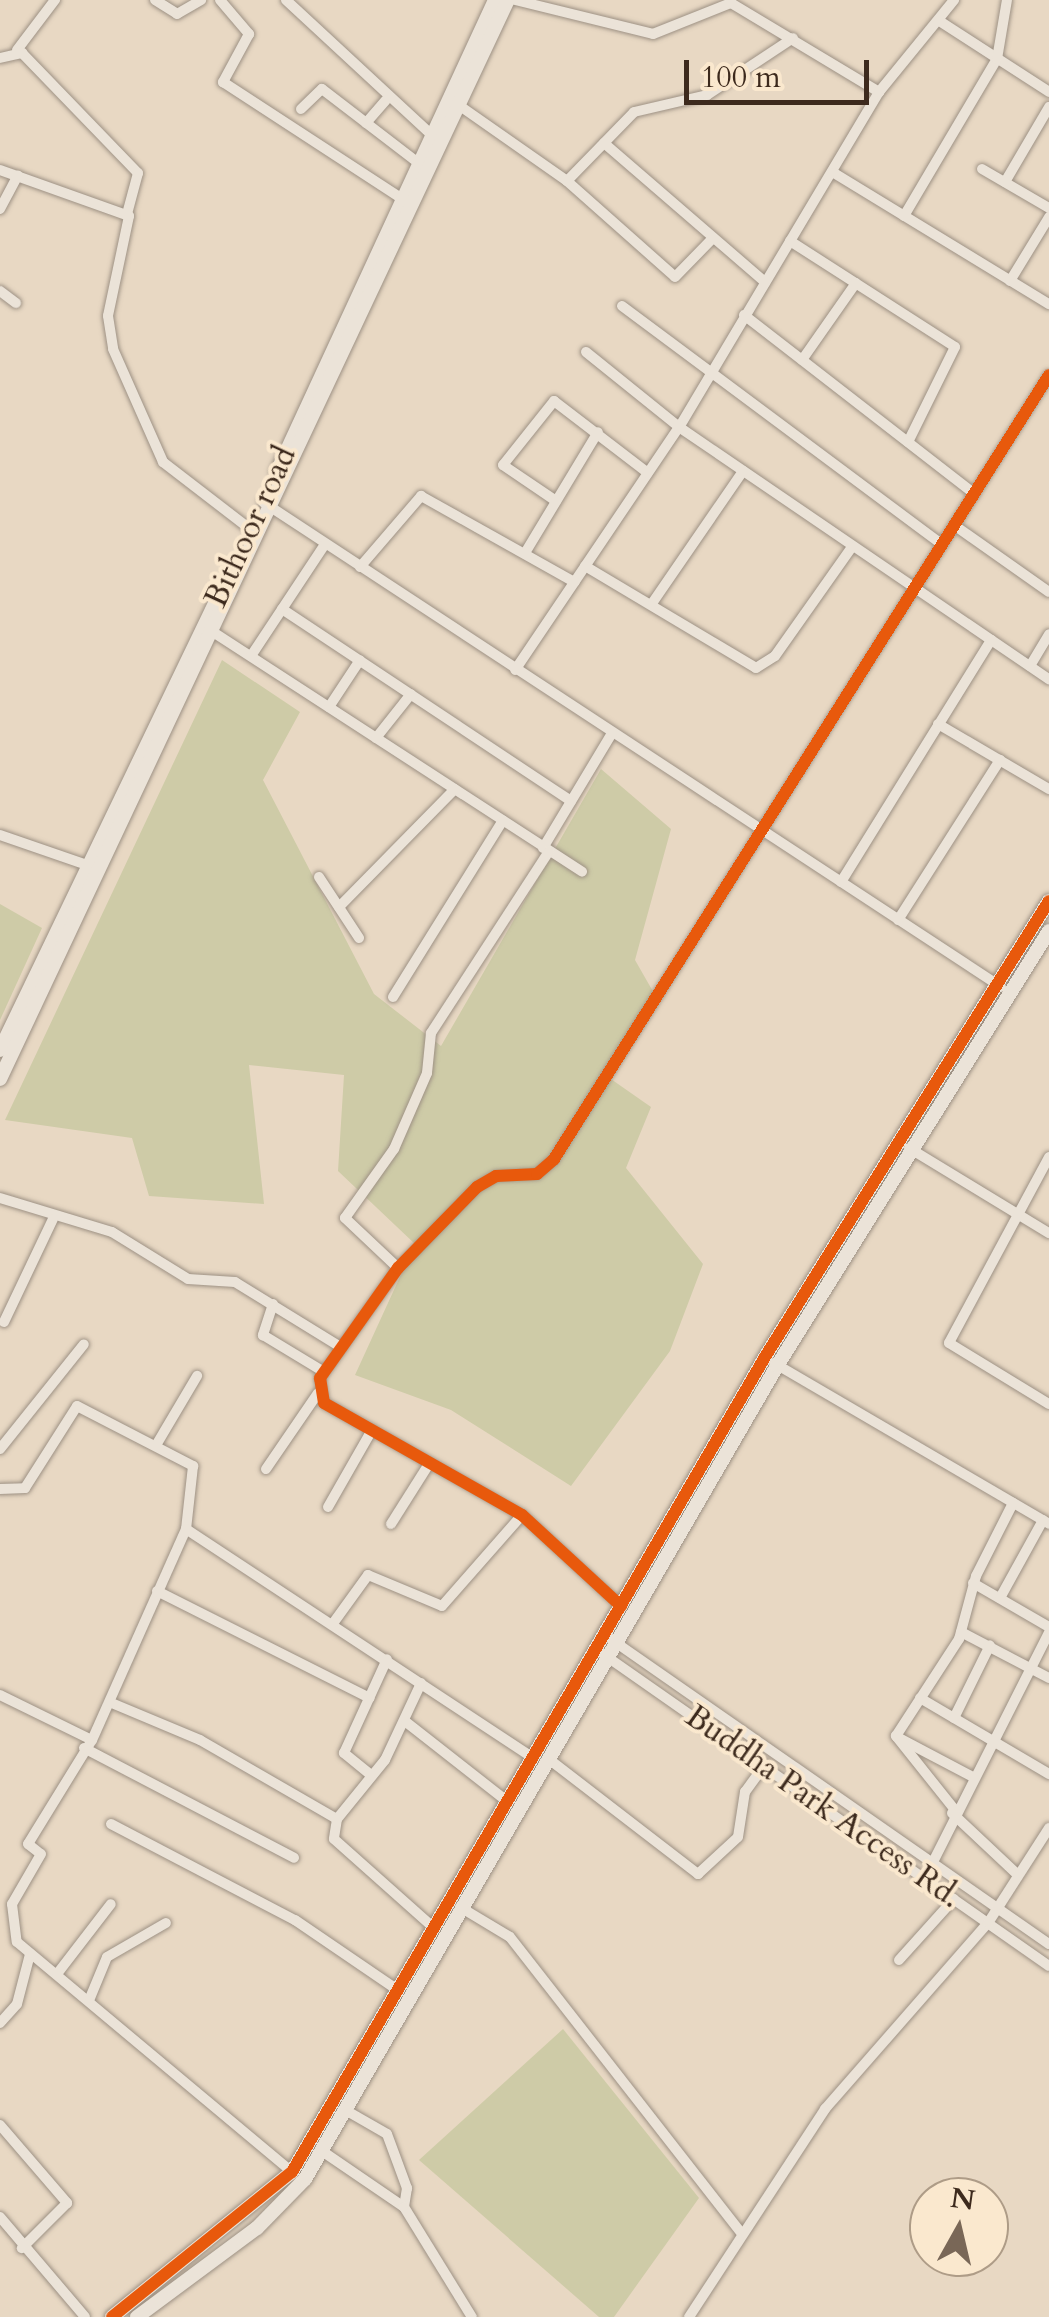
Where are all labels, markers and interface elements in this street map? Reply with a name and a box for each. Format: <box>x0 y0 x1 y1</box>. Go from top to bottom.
scale bar <box>689 40 874 102</box>
text: 100 m <box>701 57 781 98</box>
street label: Bithoor road <box>197 440 305 614</box>
street label: Buddha Park Access Rd. <box>678 1697 968 1917</box>
north arrow <box>909 2177 1009 2277</box>
text: N <box>948 2179 978 2220</box>

